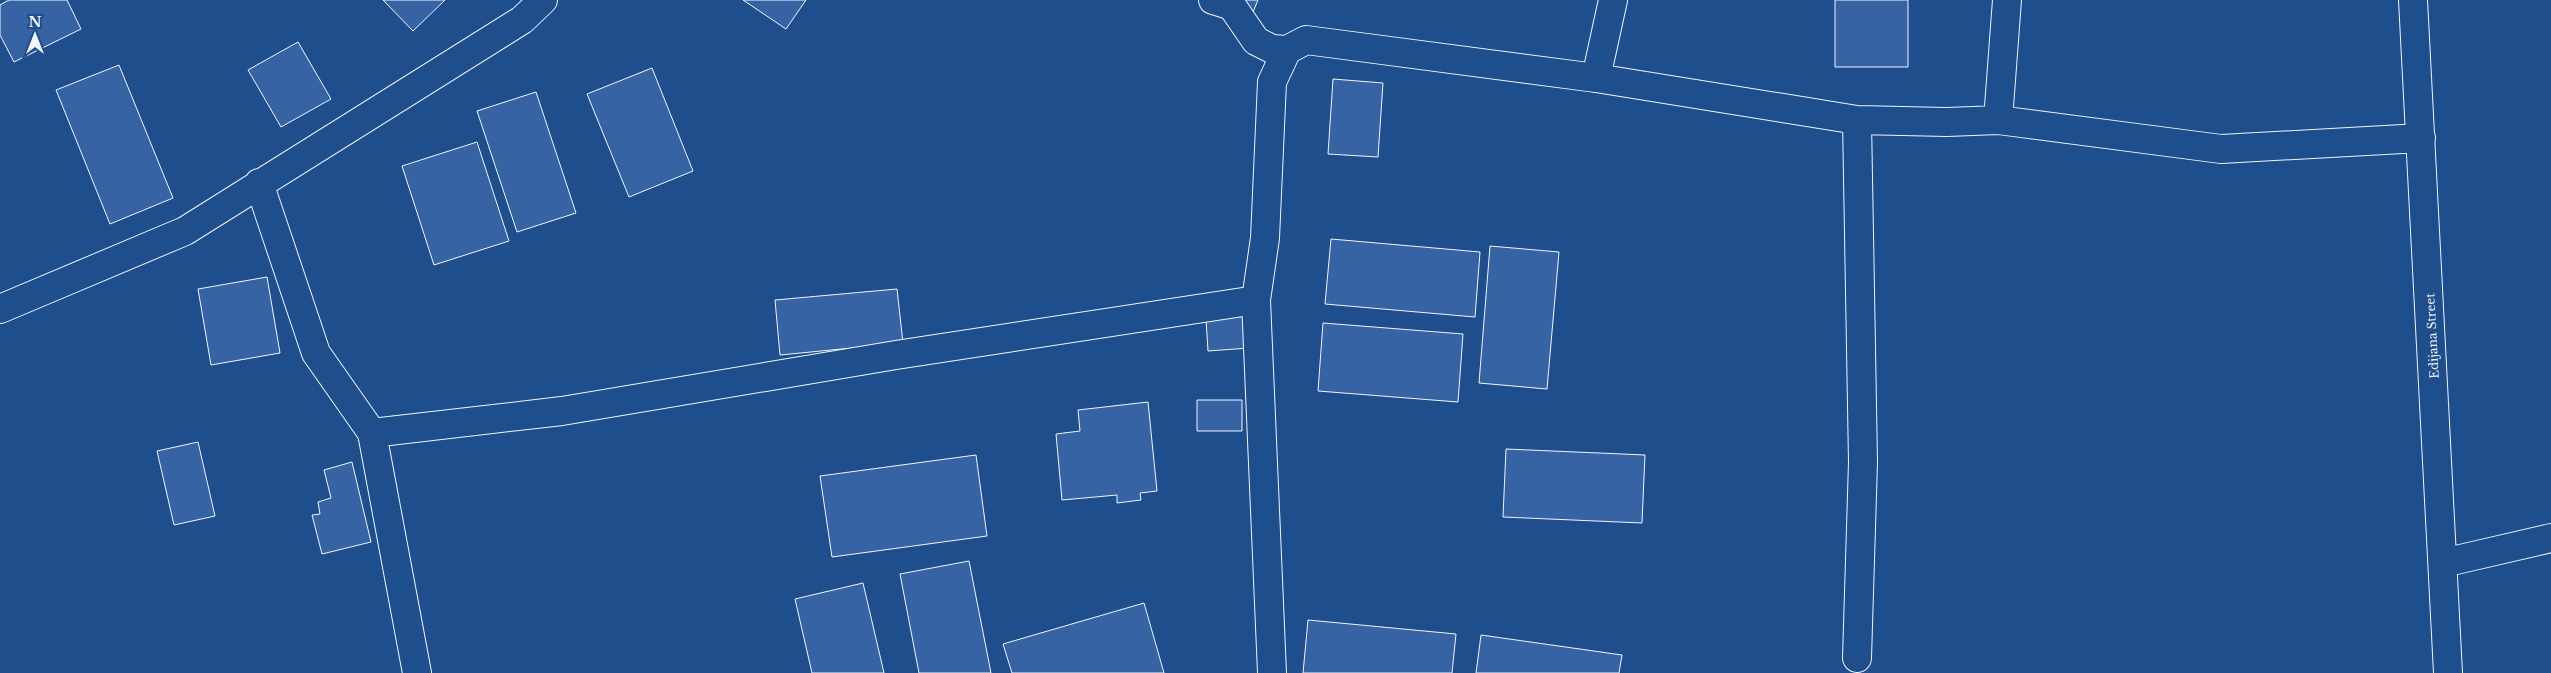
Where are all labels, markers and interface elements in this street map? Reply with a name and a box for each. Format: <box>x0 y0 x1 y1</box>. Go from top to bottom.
north arrow <box>10 10 60 60</box>
text: N <box>28 13 42 31</box>
street label: Edijana Street <box>2422 292 2442 379</box>

